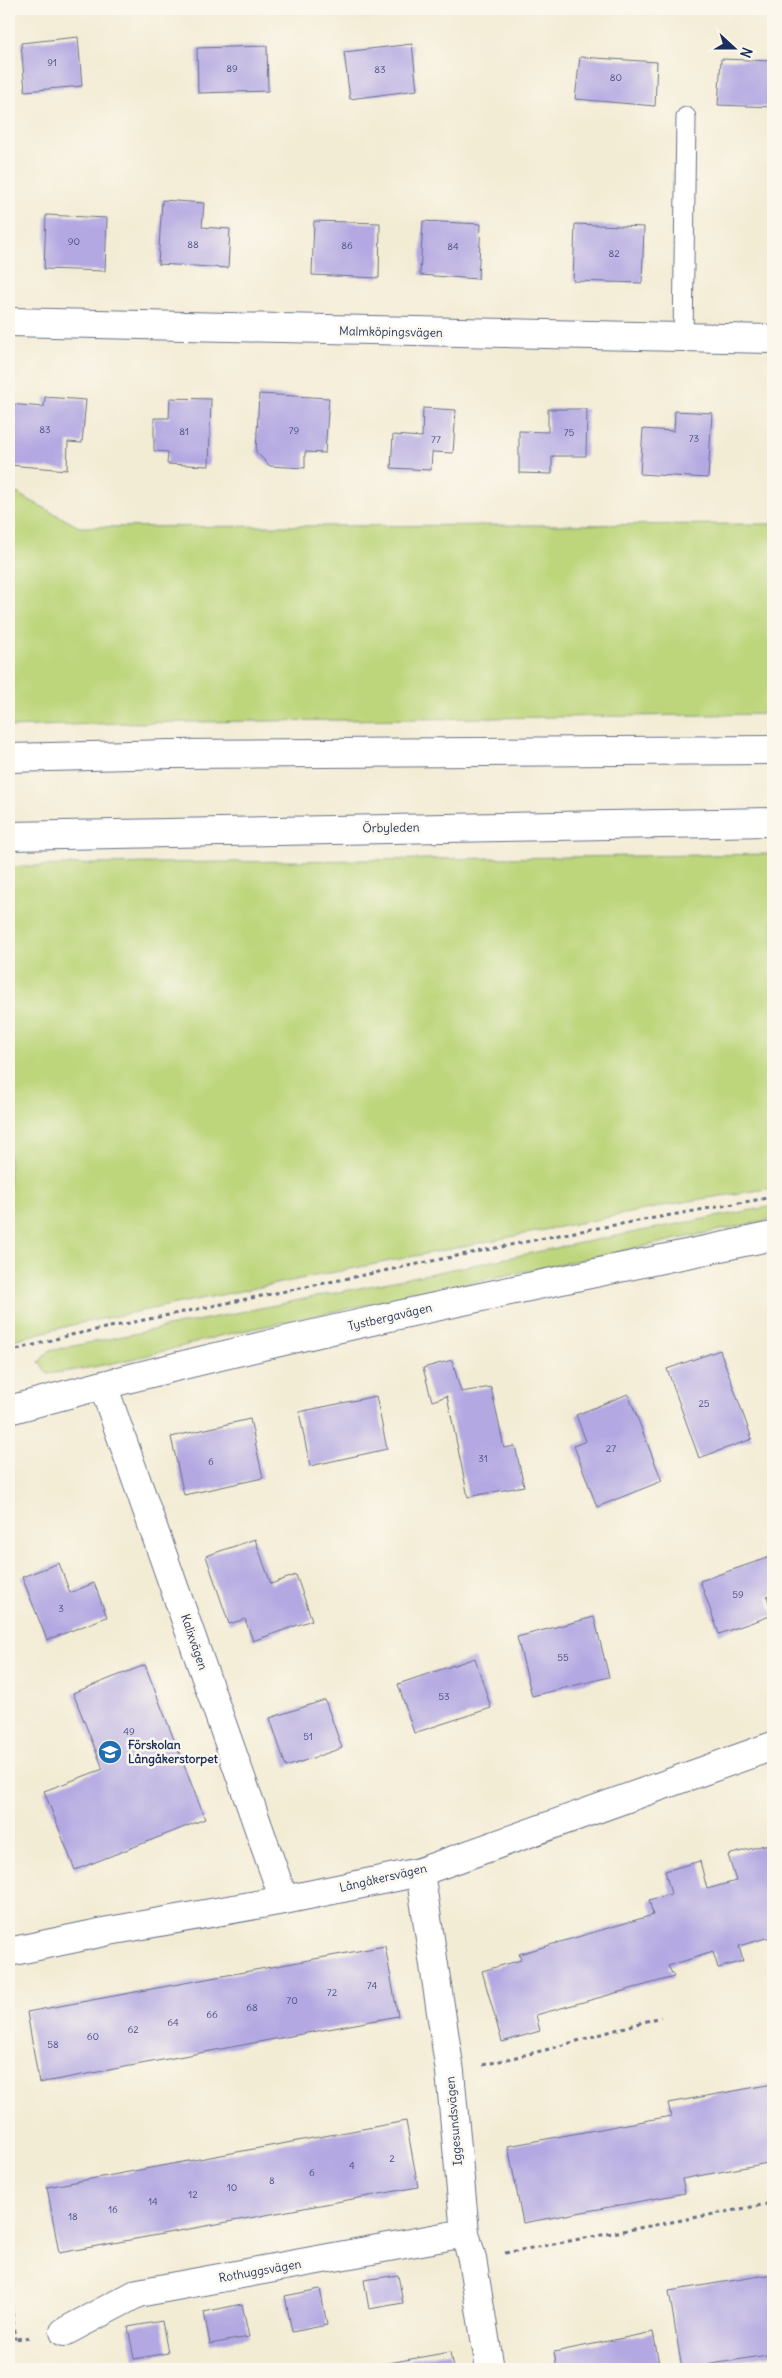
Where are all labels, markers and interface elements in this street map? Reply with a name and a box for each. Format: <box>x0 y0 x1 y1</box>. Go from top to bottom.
north arrow <box>710 22 760 72</box>
text: N <box>736 45 756 60</box>
house number: 91 <box>47 56 57 69</box>
house number: 89 <box>226 62 238 75</box>
house number: 83 <box>374 63 386 76</box>
house number: 80 <box>610 71 622 84</box>
house number: 90 <box>68 235 80 248</box>
house number: 88 <box>187 238 199 251</box>
house number: 86 <box>341 239 353 252</box>
house number: 84 <box>447 240 459 253</box>
house number: 82 <box>608 247 620 260</box>
street label: Malmköpingsvägen <box>339 323 443 340</box>
house number: 83 <box>39 423 51 436</box>
house number: 79 <box>289 424 300 437</box>
house number: 81 <box>179 425 189 438</box>
house number: 75 <box>564 426 575 439</box>
house number: 73 <box>689 432 700 445</box>
house number: 77 <box>431 433 441 446</box>
street label: Örbyleden <box>362 820 420 835</box>
street label: Tystbergavägen <box>346 1300 433 1333</box>
house number: 25 <box>698 1397 710 1410</box>
house number: 27 <box>606 1442 616 1455</box>
house number: 31 <box>478 1452 488 1465</box>
house number: 6 <box>208 1455 214 1468</box>
house number: 59 <box>732 1588 744 1601</box>
house number: 3 <box>58 1602 64 1615</box>
street label: Kalixvägen <box>178 1612 211 1672</box>
house number: 55 <box>557 1651 569 1664</box>
house number: 53 <box>438 1690 450 1703</box>
house number: 49 <box>123 1725 135 1738</box>
house number: 51 <box>303 1730 313 1743</box>
place label: Förskolan Långåkerstorpet <box>128 1737 219 1767</box>
school or university icon: Förskolan Långåkerstorpet <box>97 1739 123 1765</box>
street label: Långåkersvägen <box>338 1860 428 1895</box>
house number: 74 <box>367 1979 377 1992</box>
house number: 72 <box>327 1986 338 1999</box>
house number: 70 <box>286 1994 298 2007</box>
house number: 68 <box>246 2001 258 2014</box>
house number: 66 <box>206 2008 218 2021</box>
house number: 64 <box>167 2016 179 2029</box>
house number: 62 <box>127 2023 139 2036</box>
house number: 60 <box>87 2030 99 2043</box>
house number: 58 <box>47 2038 59 2051</box>
street label: Iggesundsvägen <box>442 2076 465 2166</box>
house number: 2 <box>389 2152 395 2165</box>
house number: 4 <box>349 2159 355 2172</box>
house number: 6 <box>309 2166 315 2179</box>
house number: 8 <box>269 2174 275 2187</box>
house number: 10 <box>227 2181 237 2194</box>
house number: 12 <box>188 2188 198 2201</box>
house number: 14 <box>148 2195 158 2208</box>
house number: 16 <box>108 2203 118 2216</box>
house number: 18 <box>68 2210 78 2223</box>
street label: Rothuggsvägen <box>217 2256 302 2285</box>

